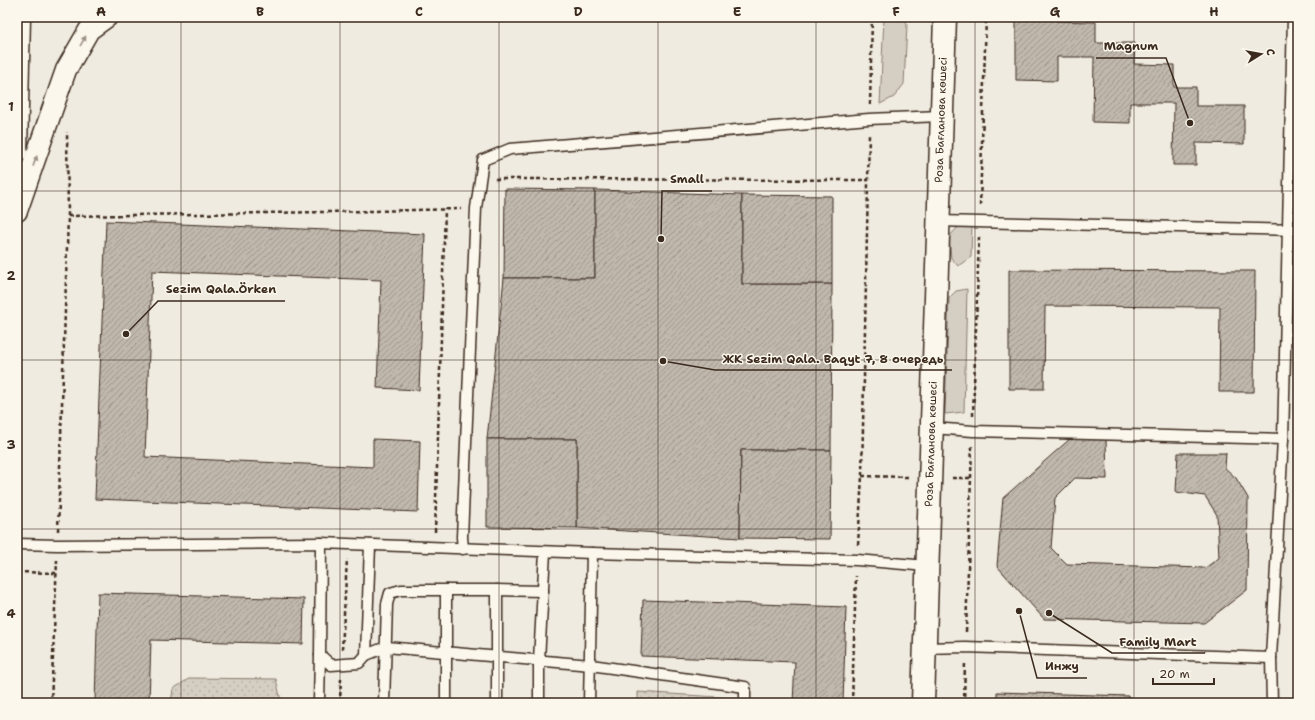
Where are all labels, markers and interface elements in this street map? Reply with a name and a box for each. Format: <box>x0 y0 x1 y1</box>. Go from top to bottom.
text: A <box>96 3 106 20</box>
text: B <box>256 3 264 20</box>
text: C <box>415 3 423 20</box>
text: D <box>573 3 583 20</box>
text: E <box>733 3 742 20</box>
text: F <box>892 3 900 20</box>
text: G <box>1050 3 1061 20</box>
text: H <box>1209 3 1219 20</box>
callout: Magnum <box>1096 34 1166 58</box>
north arrow <box>1241 34 1281 74</box>
one-way arrow <box>80 35 87 46</box>
text: Magnum <box>1104 38 1158 54</box>
text: С <box>1262 47 1278 57</box>
street label: Роза Бағланова көшесі <box>931 57 951 183</box>
text: 1 <box>8 98 14 115</box>
one-way arrow <box>32 154 38 166</box>
callout: Small <box>662 167 712 191</box>
text: Small <box>670 171 704 187</box>
text: 2 <box>6 267 16 284</box>
callout: Sezim Qala.Örken <box>158 277 285 301</box>
text: Sezim Qala.Örken <box>166 281 276 297</box>
callout: ЖК Sezim Qala. Baqyt 7, 8 очередь <box>715 346 952 370</box>
text: ЖК Sezim Qala. Baqyt 7, 8 очередь <box>723 351 944 367</box>
street label: Роза Бағланова көшесі <box>921 381 941 507</box>
text: 3 <box>6 436 16 453</box>
text: 4 <box>6 605 16 622</box>
callout: Family Mart <box>1112 629 1205 653</box>
text: Family Mart <box>1119 634 1197 650</box>
callout: Инжу <box>1037 654 1087 678</box>
text: Инжу <box>1045 658 1079 674</box>
scale bar <box>1153 660 1214 686</box>
text: 20 m <box>1159 666 1190 682</box>

